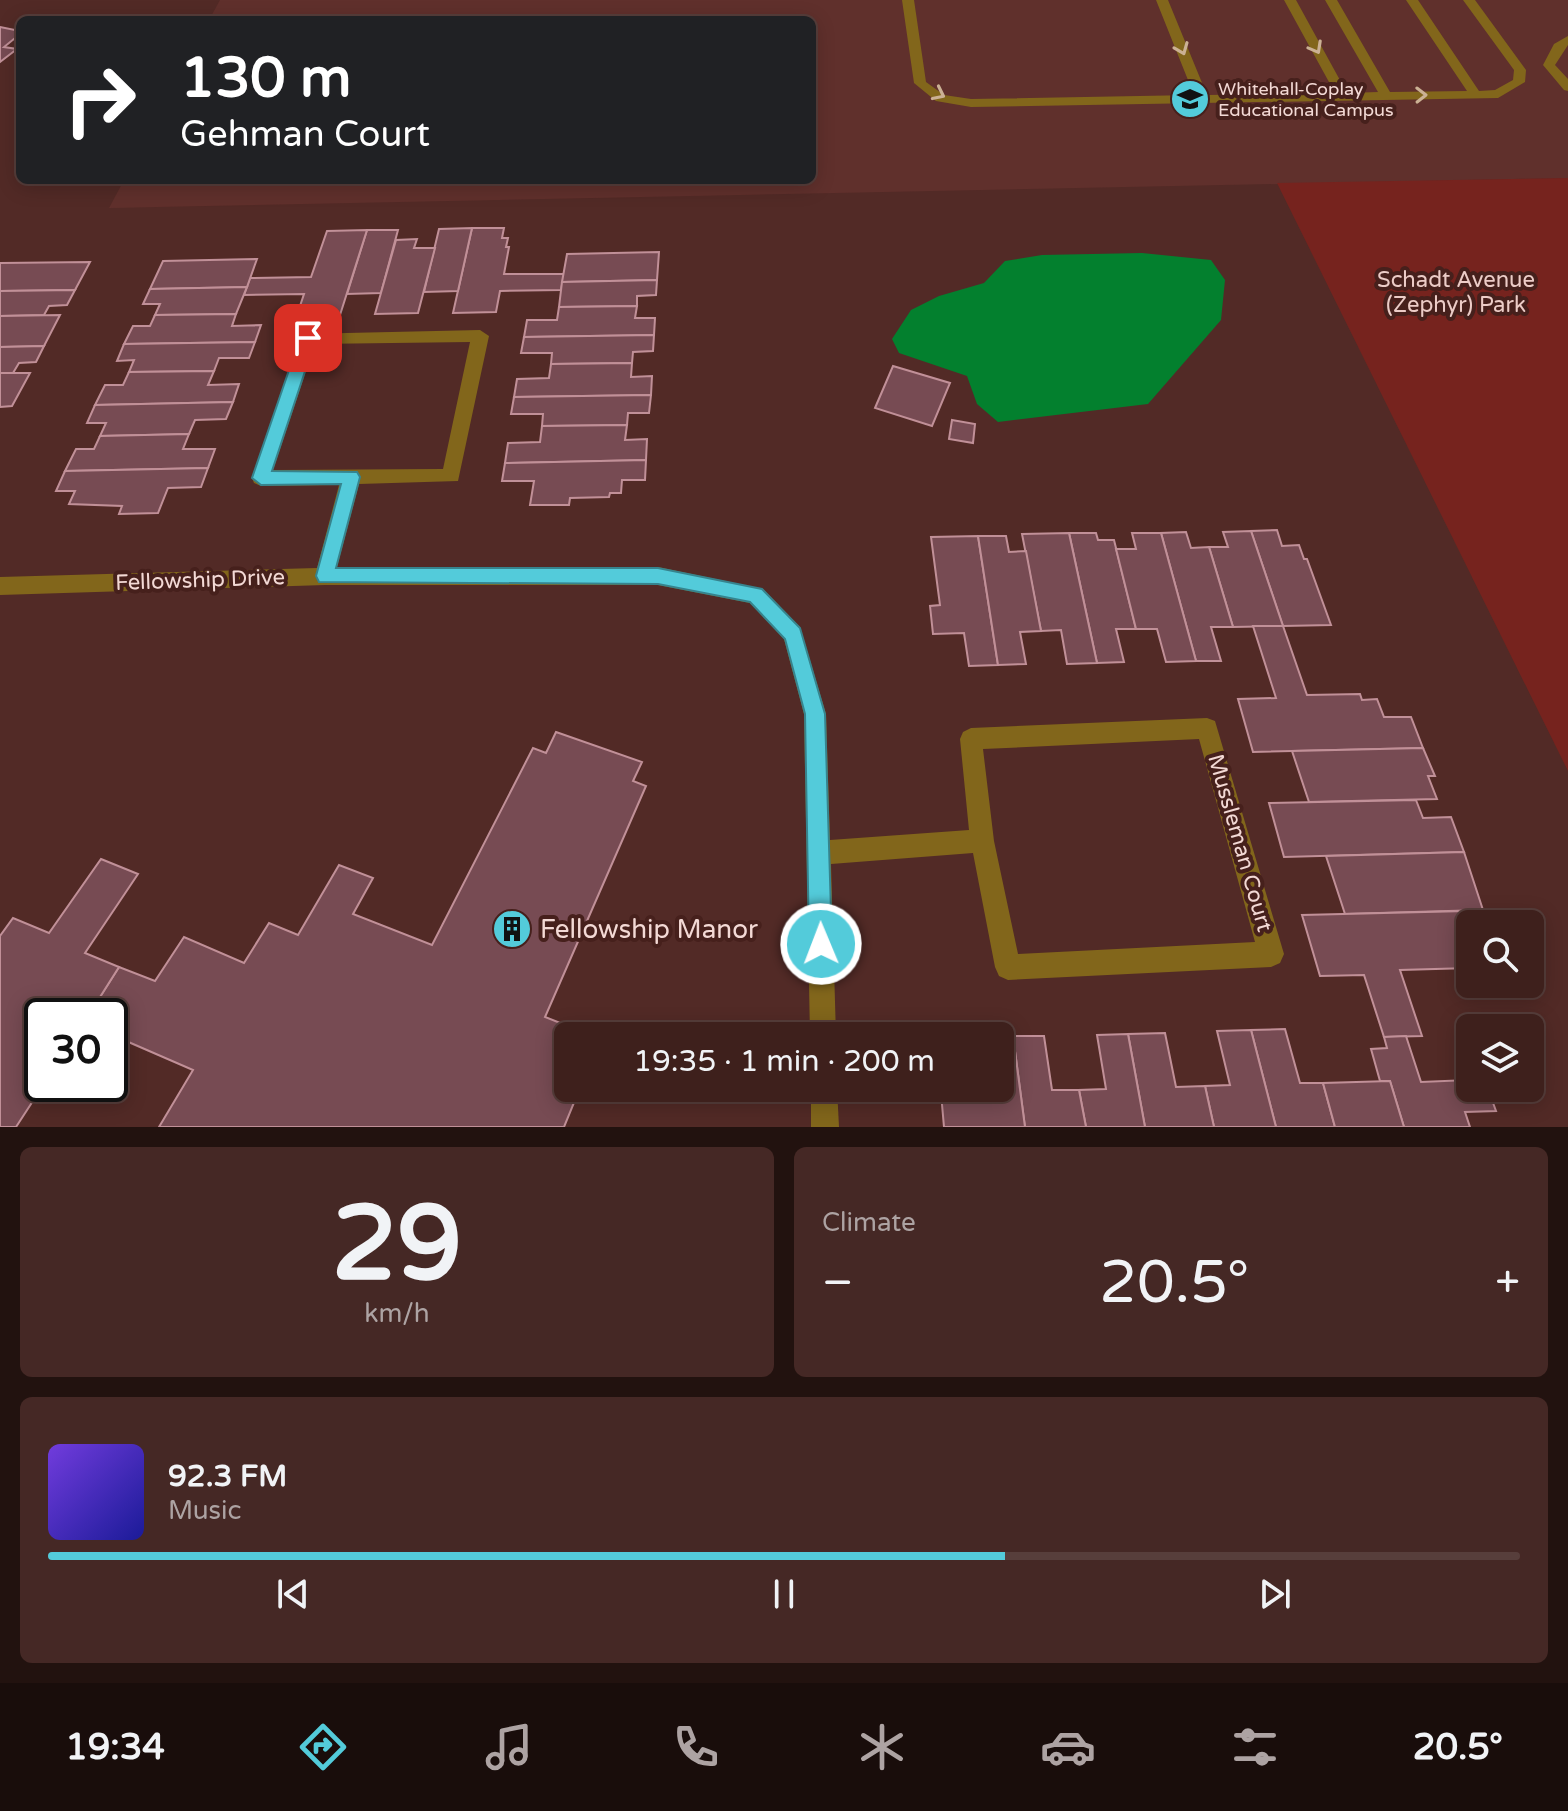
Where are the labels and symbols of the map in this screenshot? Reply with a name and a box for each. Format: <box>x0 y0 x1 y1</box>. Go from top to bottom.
one-way arrow <box>1306 39 1322 53</box>
one-way arrow <box>1172 41 1189 55</box>
school or university icon: Whitehall-Coplay Educational Campus <box>1169 78 1211 120</box>
place label: Whitehall-Coplay Educational Campus <box>1218 78 1394 121</box>
one-way arrow <box>931 84 945 100</box>
one-way arrow <box>1415 86 1428 104</box>
park label: Schadt Avenue (Zephyr) Park <box>1377 267 1535 318</box>
pin <box>274 304 342 372</box>
street label: Fellowship Drive <box>115 564 285 596</box>
street label: Mussleman Court <box>1202 751 1278 935</box>
position arrow <box>779 902 863 986</box>
building icon: Fellowship Manor <box>491 908 533 950</box>
place label: Fellowship Manor <box>540 914 758 945</box>
speed limit sign: 30 <box>24 998 128 1102</box>

